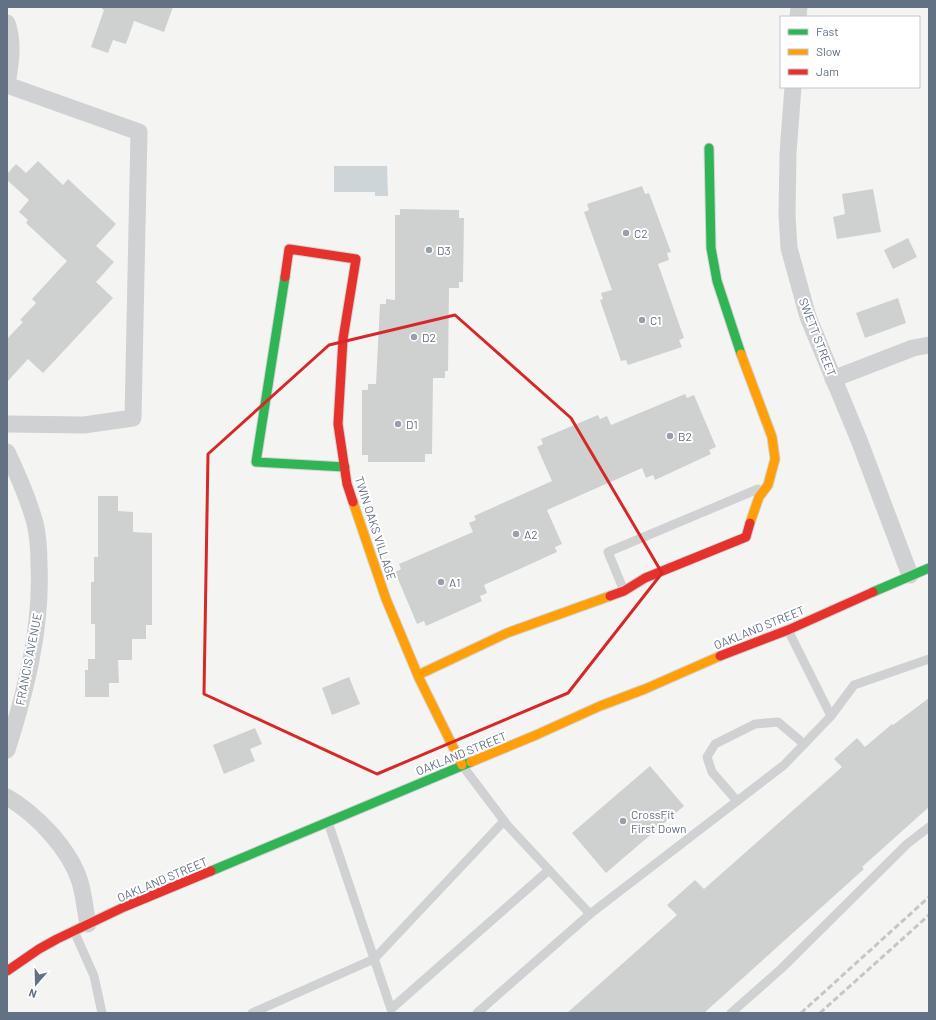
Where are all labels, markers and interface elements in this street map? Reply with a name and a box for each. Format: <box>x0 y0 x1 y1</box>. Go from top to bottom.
legend <box>780 16 920 88</box>
text: Fast <box>816 24 839 38</box>
text: Slow <box>816 44 841 58</box>
text: Jam <box>816 64 839 78</box>
place label: C2 <box>634 226 648 240</box>
marker: C2 <box>621 228 631 238</box>
place label: D3 <box>437 243 451 257</box>
marker: D3 <box>424 245 434 255</box>
street label: SWETT STREET <box>797 296 839 378</box>
place label: C1 <box>650 313 661 327</box>
marker: C1 <box>637 315 647 325</box>
place label: D2 <box>422 330 436 344</box>
marker: D2 <box>409 332 419 342</box>
place label: D1 <box>406 417 418 431</box>
marker: D1 <box>393 419 403 429</box>
place label: B2 <box>678 429 692 443</box>
marker: B2 <box>665 431 675 441</box>
street label: TWIN OAKS VILLAGE <box>353 474 399 582</box>
place label: A2 <box>524 527 538 541</box>
marker: A2 <box>511 529 521 539</box>
place label: A1 <box>449 575 460 589</box>
marker: A1 <box>436 577 446 587</box>
street label: OAKLAND STREET <box>712 602 807 652</box>
street label: FRANCIS AVENUE <box>12 612 44 706</box>
street label: OAKLAND STREET <box>414 728 509 778</box>
place label: CrossFit First Down <box>631 807 687 835</box>
marker: CrossFit First Down <box>618 816 628 826</box>
street label: OAKLAND STREET <box>115 854 209 904</box>
north arrow <box>16 964 56 1004</box>
text: N <box>27 987 38 1001</box>

